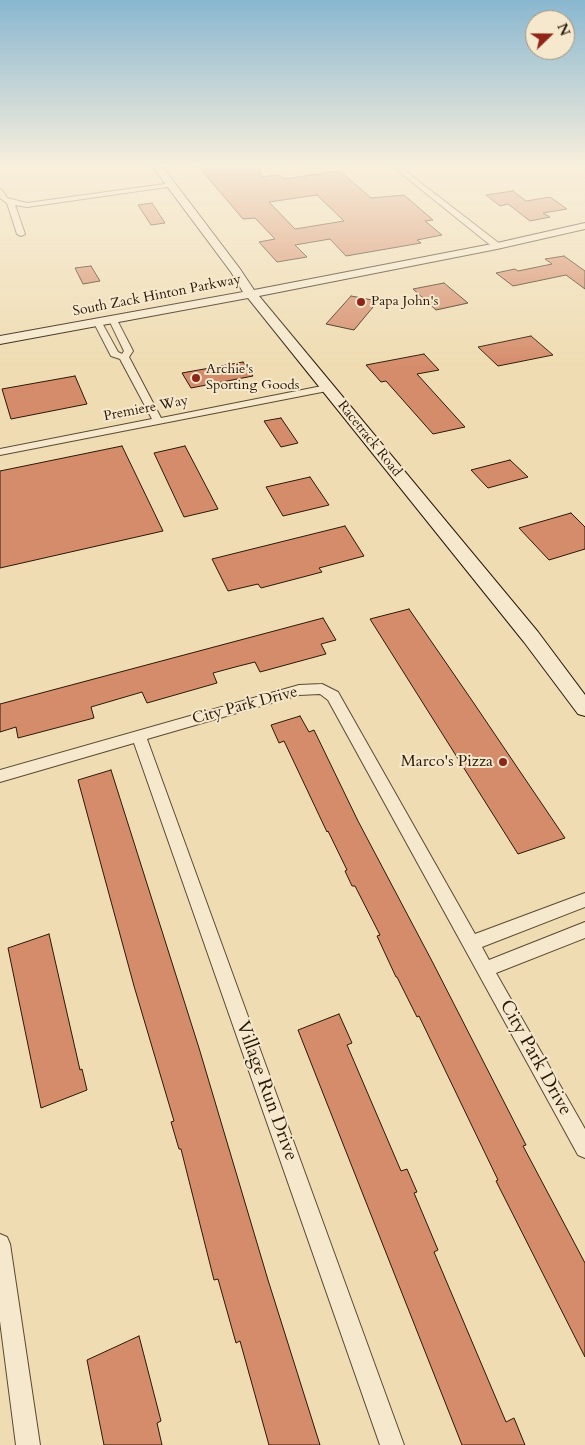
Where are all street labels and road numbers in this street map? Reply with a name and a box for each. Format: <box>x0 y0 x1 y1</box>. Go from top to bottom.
street label: South Zack Hinton Parkway <box>72 271 242 321</box>
street label: Premiere Way <box>102 393 190 425</box>
street label: Racetrack Road <box>333 398 405 480</box>
street label: City Park Drive <box>190 683 300 729</box>
street label: City Park Drive <box>494 996 576 1120</box>
street label: Village Run Drive <box>230 1018 302 1164</box>

